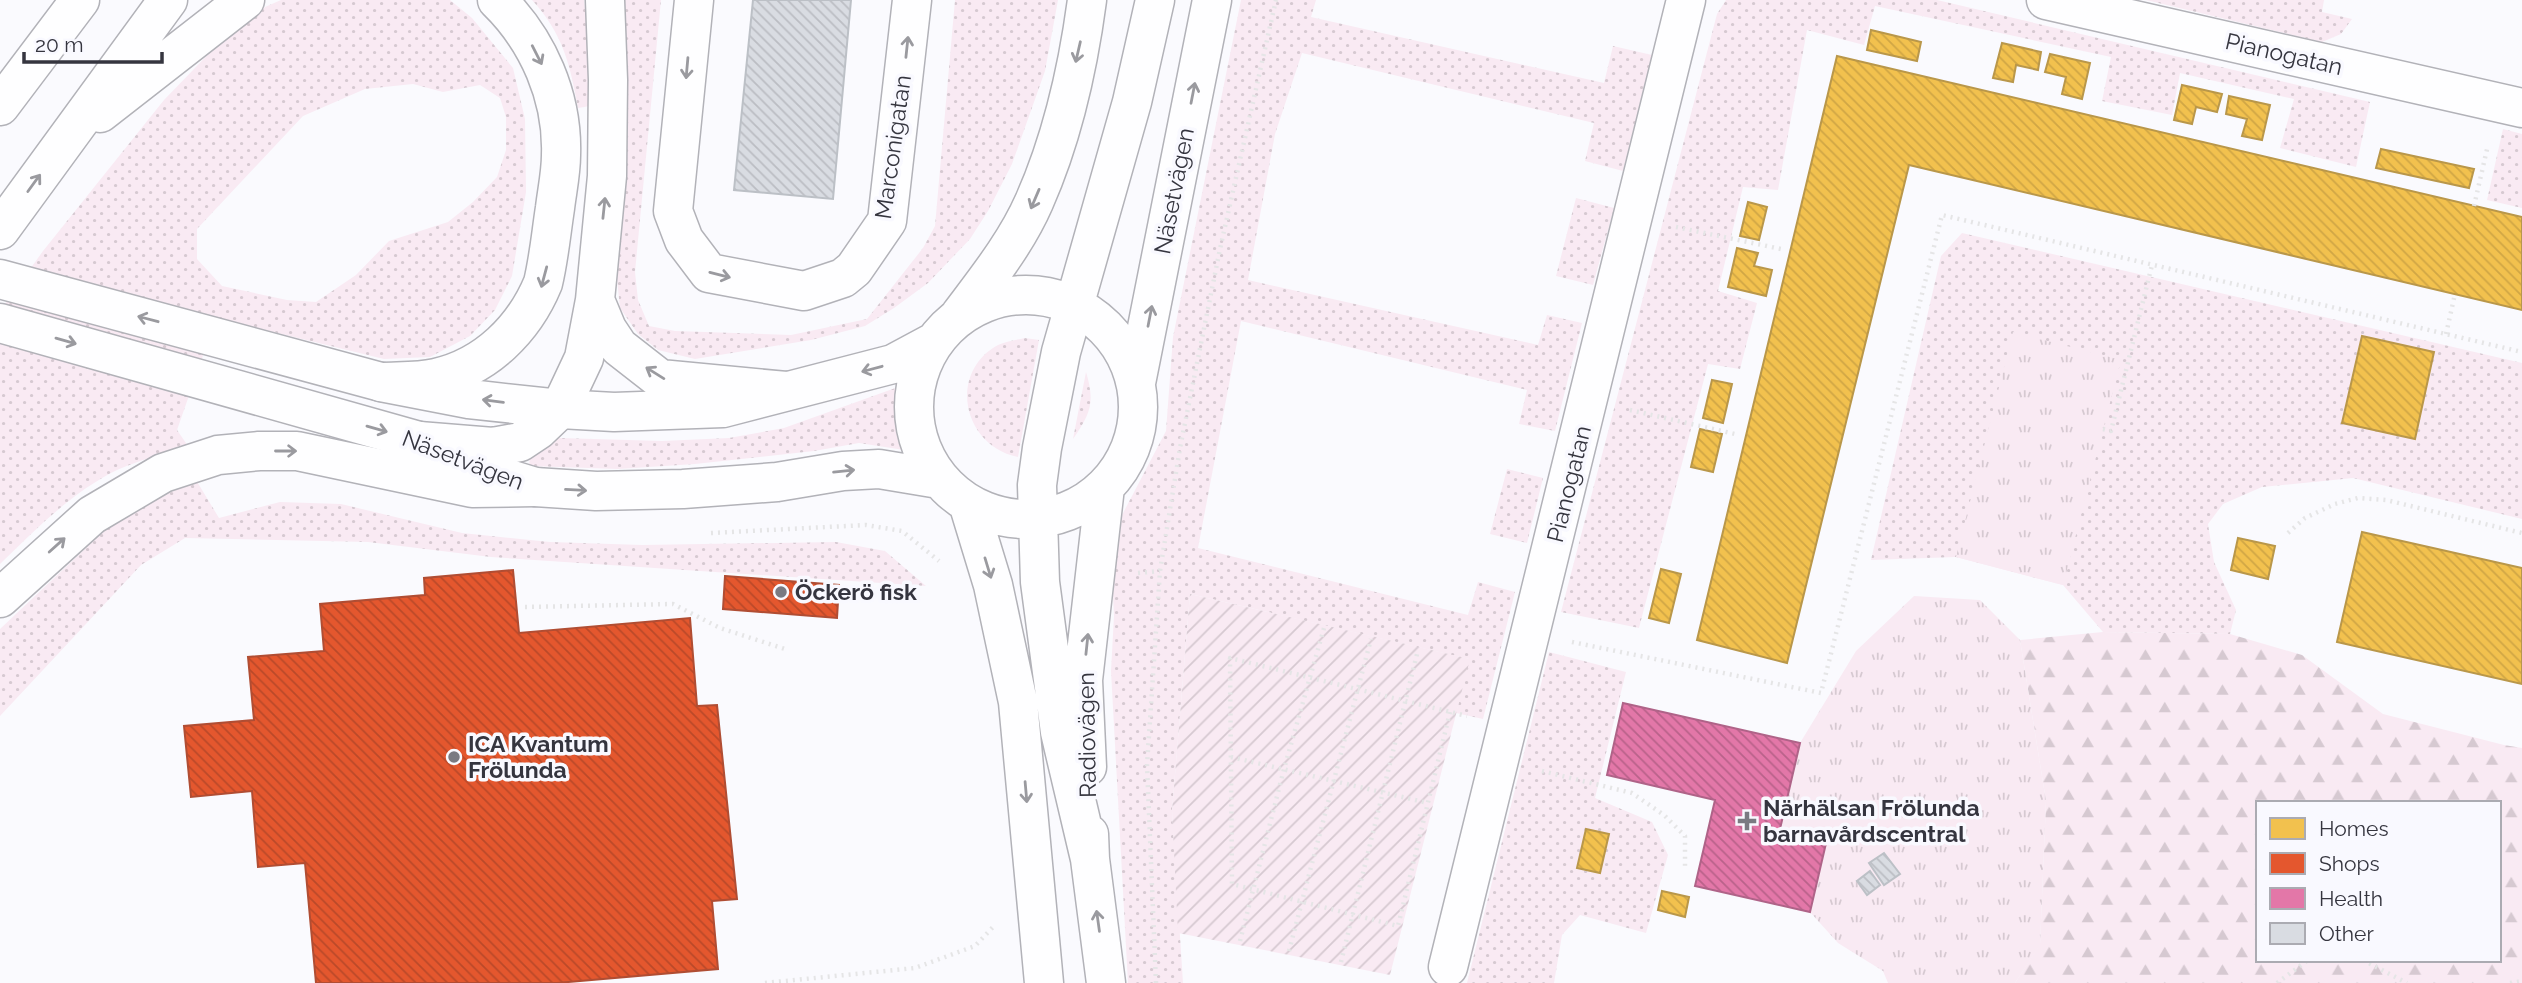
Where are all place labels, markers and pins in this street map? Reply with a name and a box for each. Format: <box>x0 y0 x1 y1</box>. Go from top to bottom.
place label: Öckerö fisk <box>795 578 917 605</box>
marker: Öckerö fisk <box>773 584 789 600</box>
place label: ICA Kvantum Frölunda <box>468 730 609 783</box>
marker: ICA Kvantum Frölunda <box>446 749 462 765</box>
place label: Närhälsan Frölunda barnavårdscentral <box>1763 794 1980 847</box>
marker: Närhälsan Frölunda barnavårdscentral <box>1737 811 1757 831</box>

